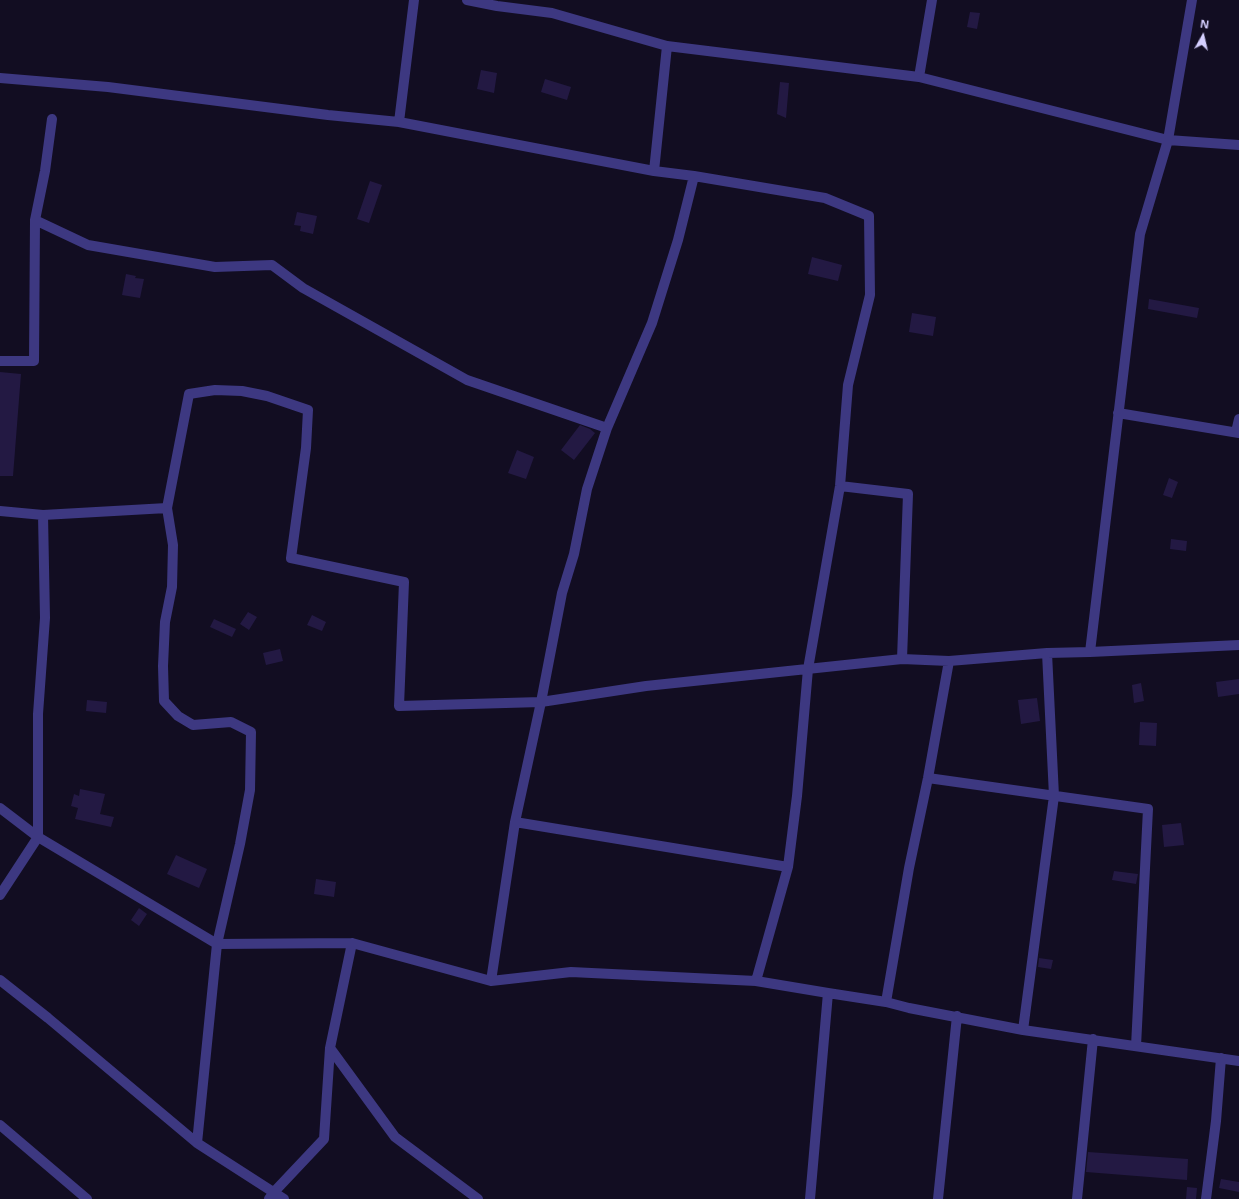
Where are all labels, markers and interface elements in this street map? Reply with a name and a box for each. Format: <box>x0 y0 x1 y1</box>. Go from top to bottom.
north arrow <box>1183 16 1223 56</box>
text: N <box>1199 16 1210 32</box>

